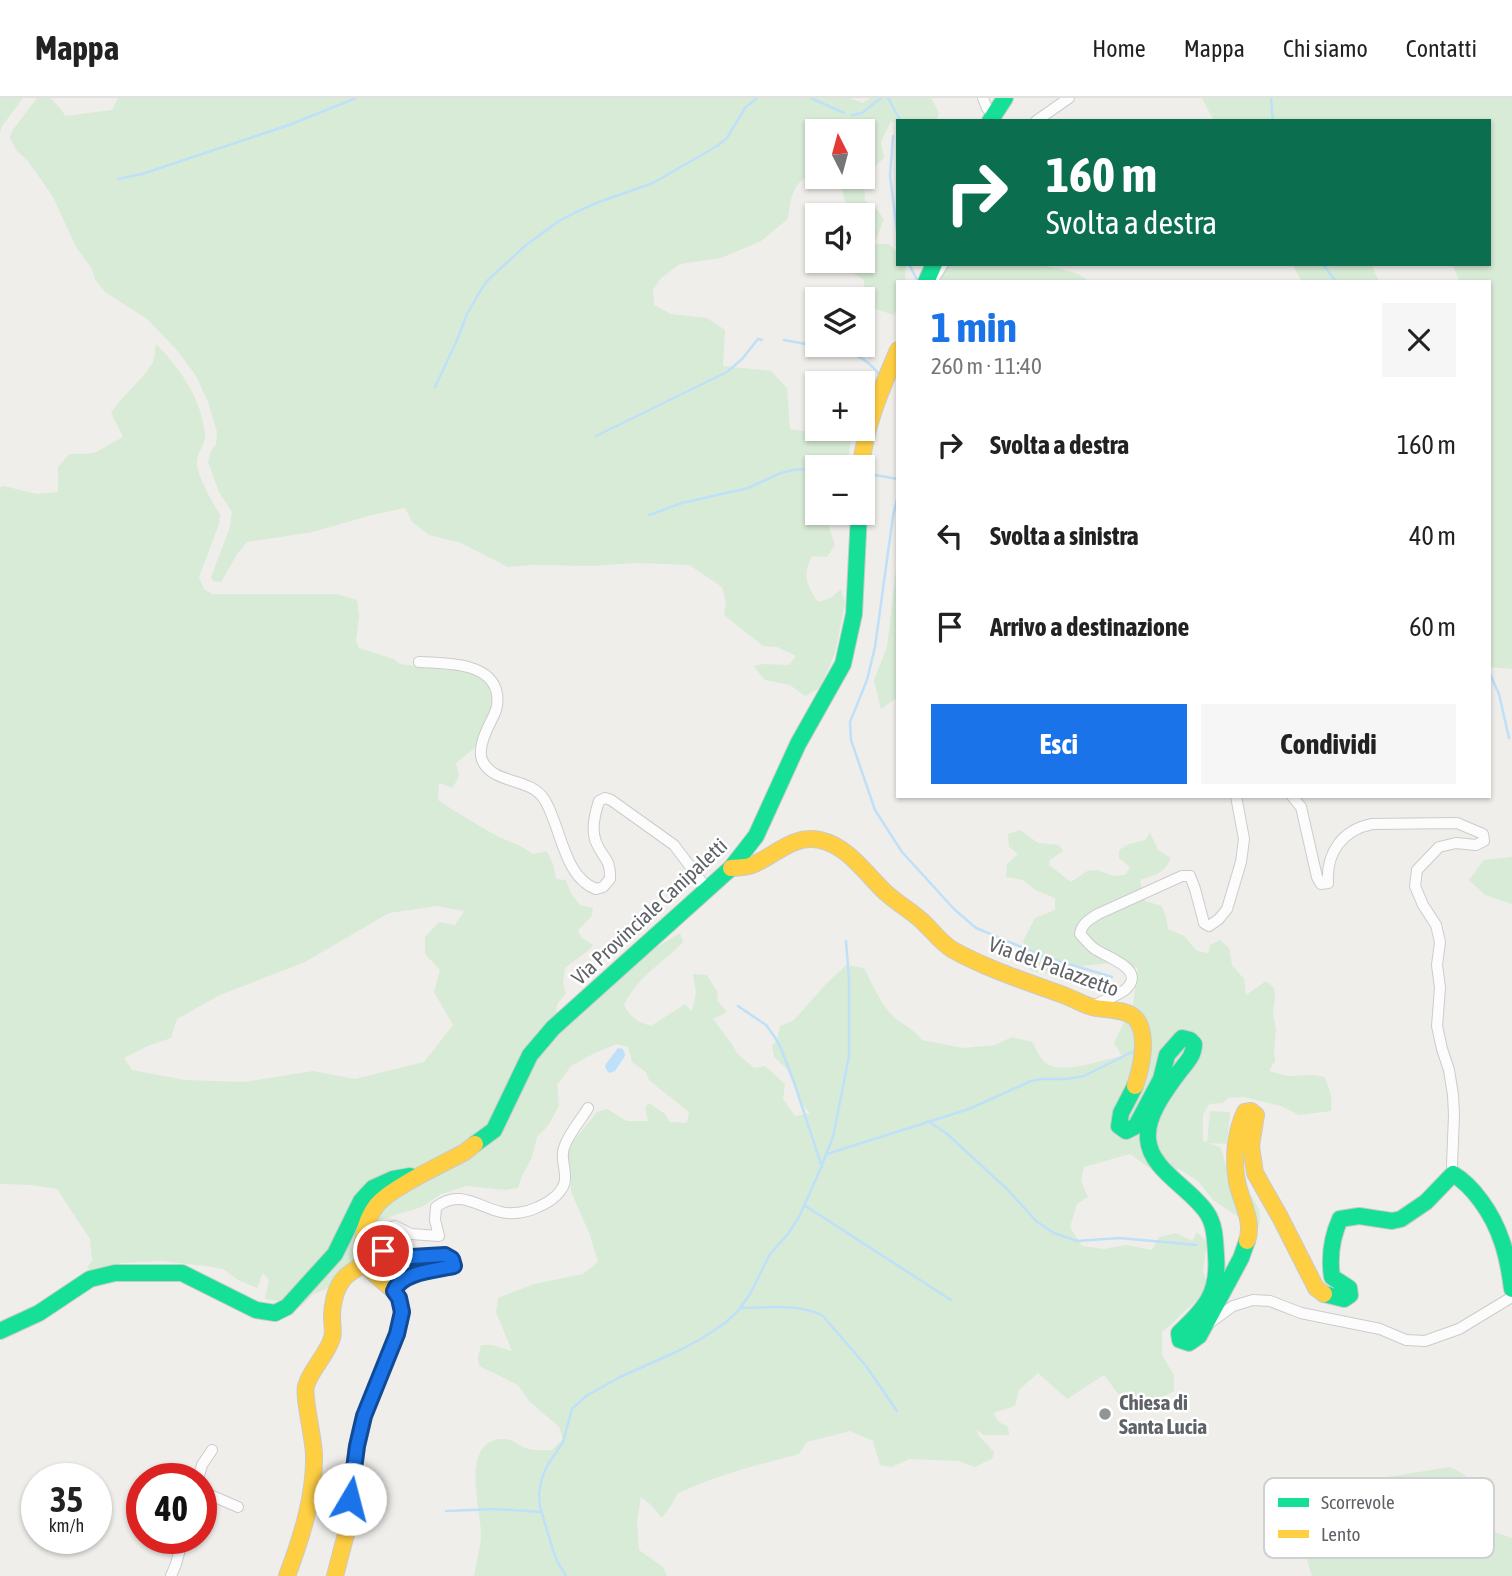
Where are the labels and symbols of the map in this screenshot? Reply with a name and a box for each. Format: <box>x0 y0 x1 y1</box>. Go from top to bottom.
north arrow <box>805 119 875 189</box>
street label: Via Provinciale Canipaletti <box>566 833 732 989</box>
street label: Via del Palazzetto <box>986 931 1122 1001</box>
pin <box>353 1221 413 1281</box>
place label: Chiesa di Santa Lucia <box>1119 1390 1207 1438</box>
marker: Chiesa di Santa Lucia <box>1097 1406 1113 1422</box>
position arrow <box>313 1462 387 1536</box>
speed limit sign: 40 <box>126 1463 217 1554</box>
legend <box>1264 1478 1494 1558</box>
text: Scorrevole <box>1321 1491 1395 1513</box>
text: Lento <box>1321 1523 1360 1545</box>

